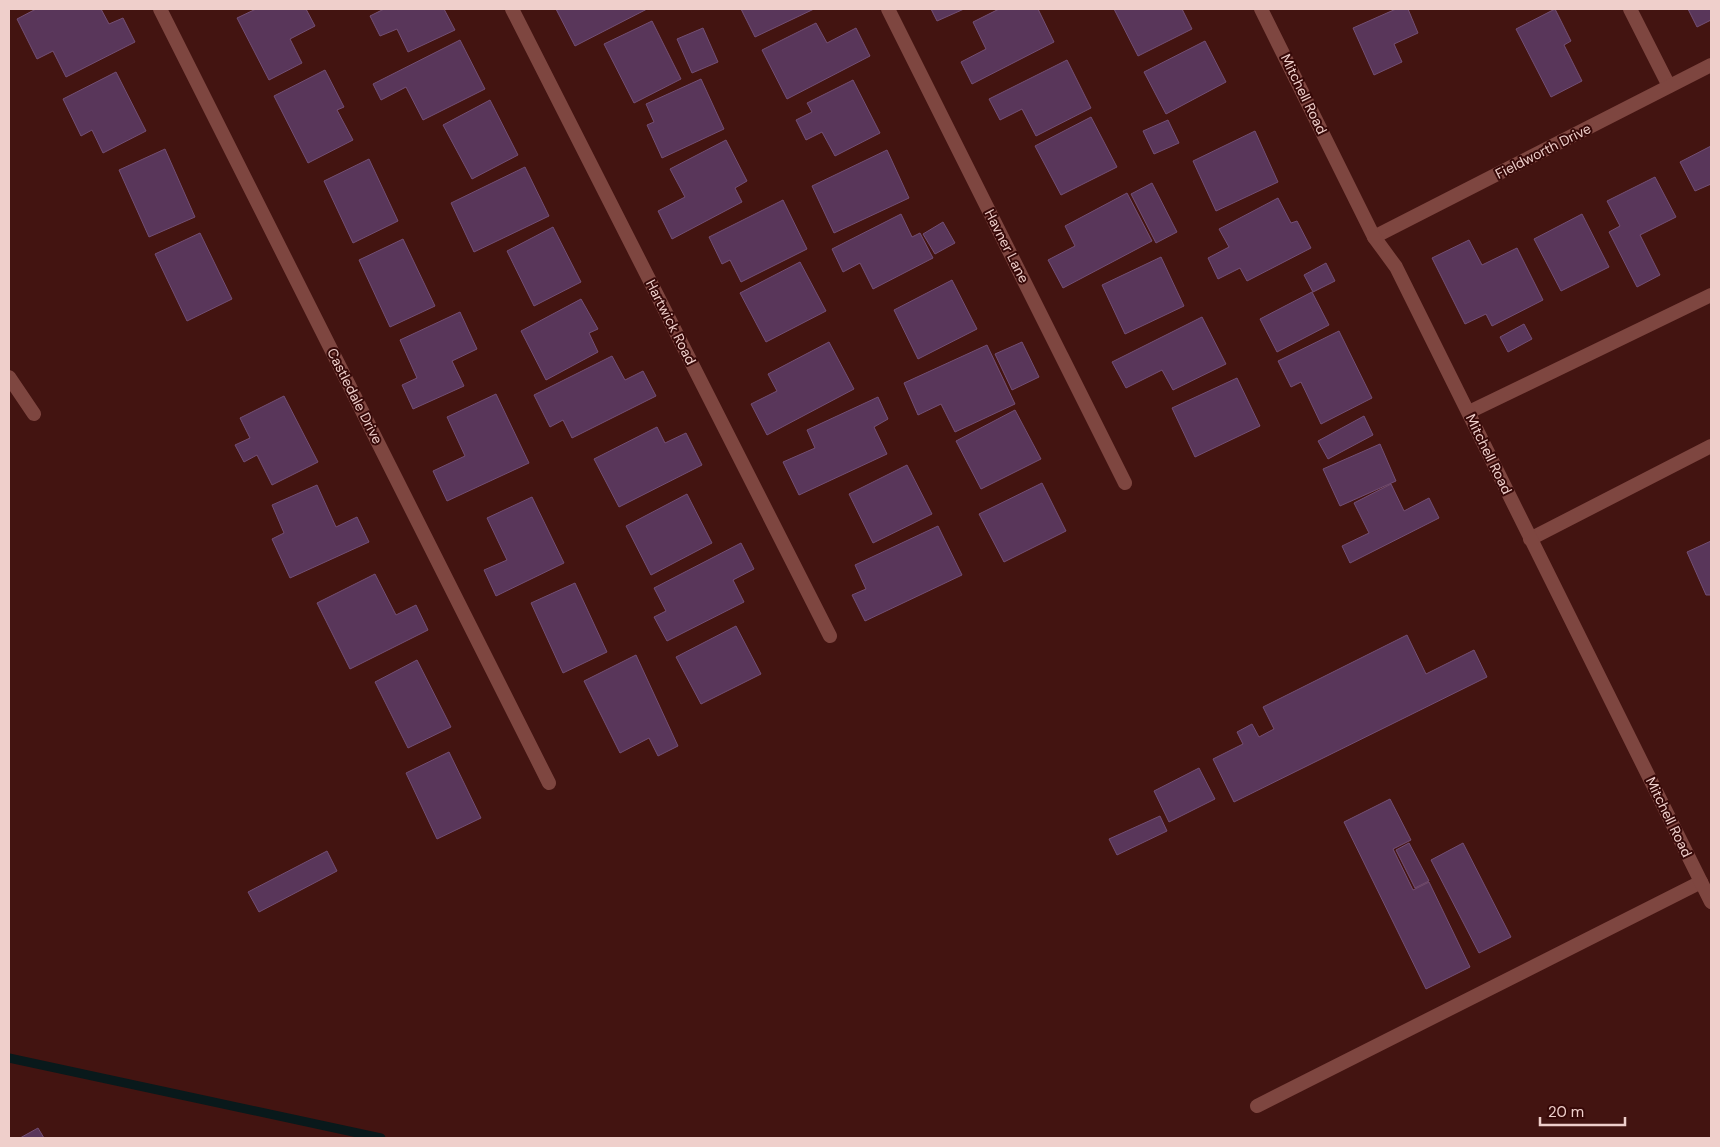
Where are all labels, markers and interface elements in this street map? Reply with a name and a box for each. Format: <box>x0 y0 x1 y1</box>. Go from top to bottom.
street label: Mitchell Road <box>1277 51 1331 137</box>
street label: Fieldworth Drive <box>1492 119 1594 183</box>
street label: Havner Lane <box>981 206 1033 286</box>
street label: Hartwick Road <box>642 276 700 368</box>
street label: Castledale Drive <box>323 345 387 447</box>
street label: Mitchell Road <box>1462 411 1516 497</box>
street label: Mitchell Road <box>1642 774 1696 860</box>
scale bar <box>1540 1094 1625 1126</box>
text: 20 m <box>1548 1102 1584 1122</box>

